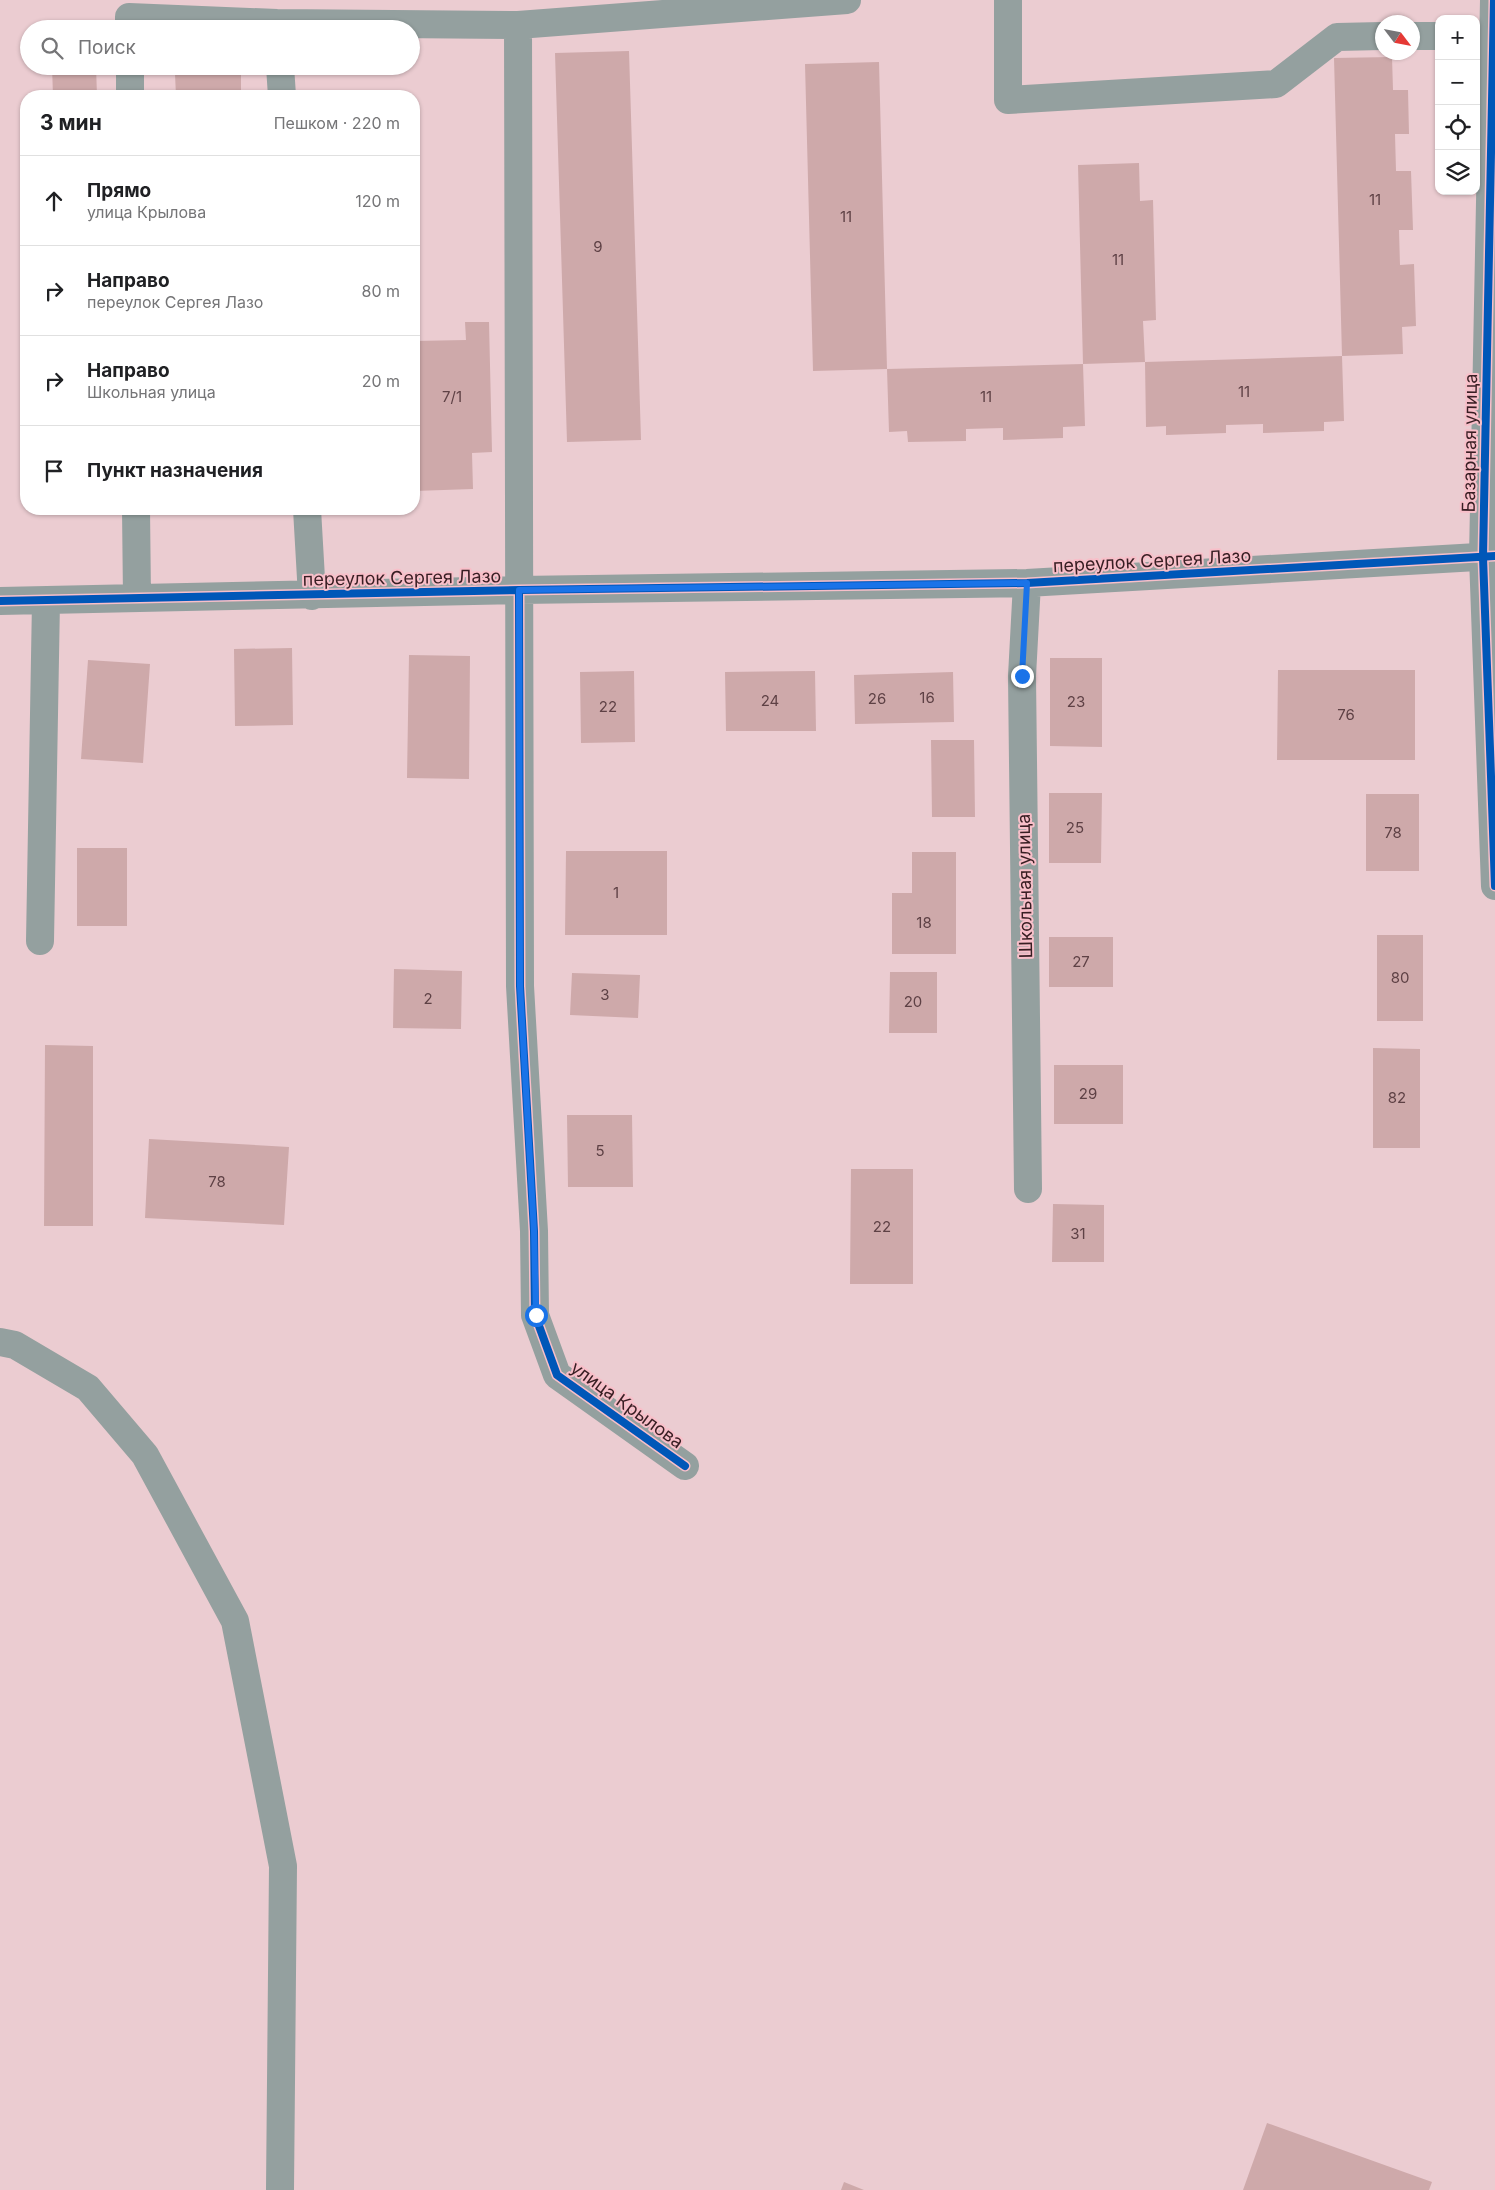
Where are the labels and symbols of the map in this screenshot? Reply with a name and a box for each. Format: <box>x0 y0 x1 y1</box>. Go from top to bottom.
north arrow <box>1375 15 1420 60</box>
house number: 11 <box>1369 190 1381 209</box>
house number: 11 <box>840 207 852 226</box>
house number: 9 <box>593 237 603 256</box>
house number: 11 <box>1112 250 1124 269</box>
street label: Базарная улица <box>1458 373 1481 513</box>
house number: 11 <box>1238 382 1250 401</box>
house number: 7/1 <box>442 387 462 406</box>
house number: 11 <box>980 387 992 406</box>
street label: переулок Сергея Лазо <box>1052 545 1252 576</box>
street label: переулок Сергея Лазо <box>303 565 501 590</box>
route end <box>1011 665 1034 688</box>
house number: 16 <box>919 688 935 707</box>
house number: 26 <box>868 689 886 708</box>
house number: 24 <box>761 691 779 710</box>
house number: 23 <box>1067 692 1085 711</box>
house number: 22 <box>599 697 617 716</box>
house number: 76 <box>1337 705 1355 724</box>
street label: Школьная улица <box>1013 813 1036 959</box>
house number: 25 <box>1066 818 1084 837</box>
house number: 78 <box>1384 823 1402 842</box>
house number: 1 <box>613 883 619 902</box>
house number: 18 <box>916 913 932 932</box>
house number: 27 <box>1072 952 1090 971</box>
house number: 80 <box>1391 968 1409 987</box>
house number: 3 <box>600 985 610 1004</box>
house number: 2 <box>423 989 433 1008</box>
house number: 20 <box>904 992 922 1011</box>
house number: 29 <box>1079 1084 1097 1103</box>
house number: 82 <box>1388 1088 1406 1107</box>
house number: 5 <box>595 1141 605 1160</box>
house number: 78 <box>208 1172 226 1191</box>
house number: 22 <box>873 1217 891 1236</box>
house number: 31 <box>1070 1224 1086 1243</box>
route start <box>525 1304 548 1327</box>
street label: улица Крылова <box>567 1357 688 1452</box>

